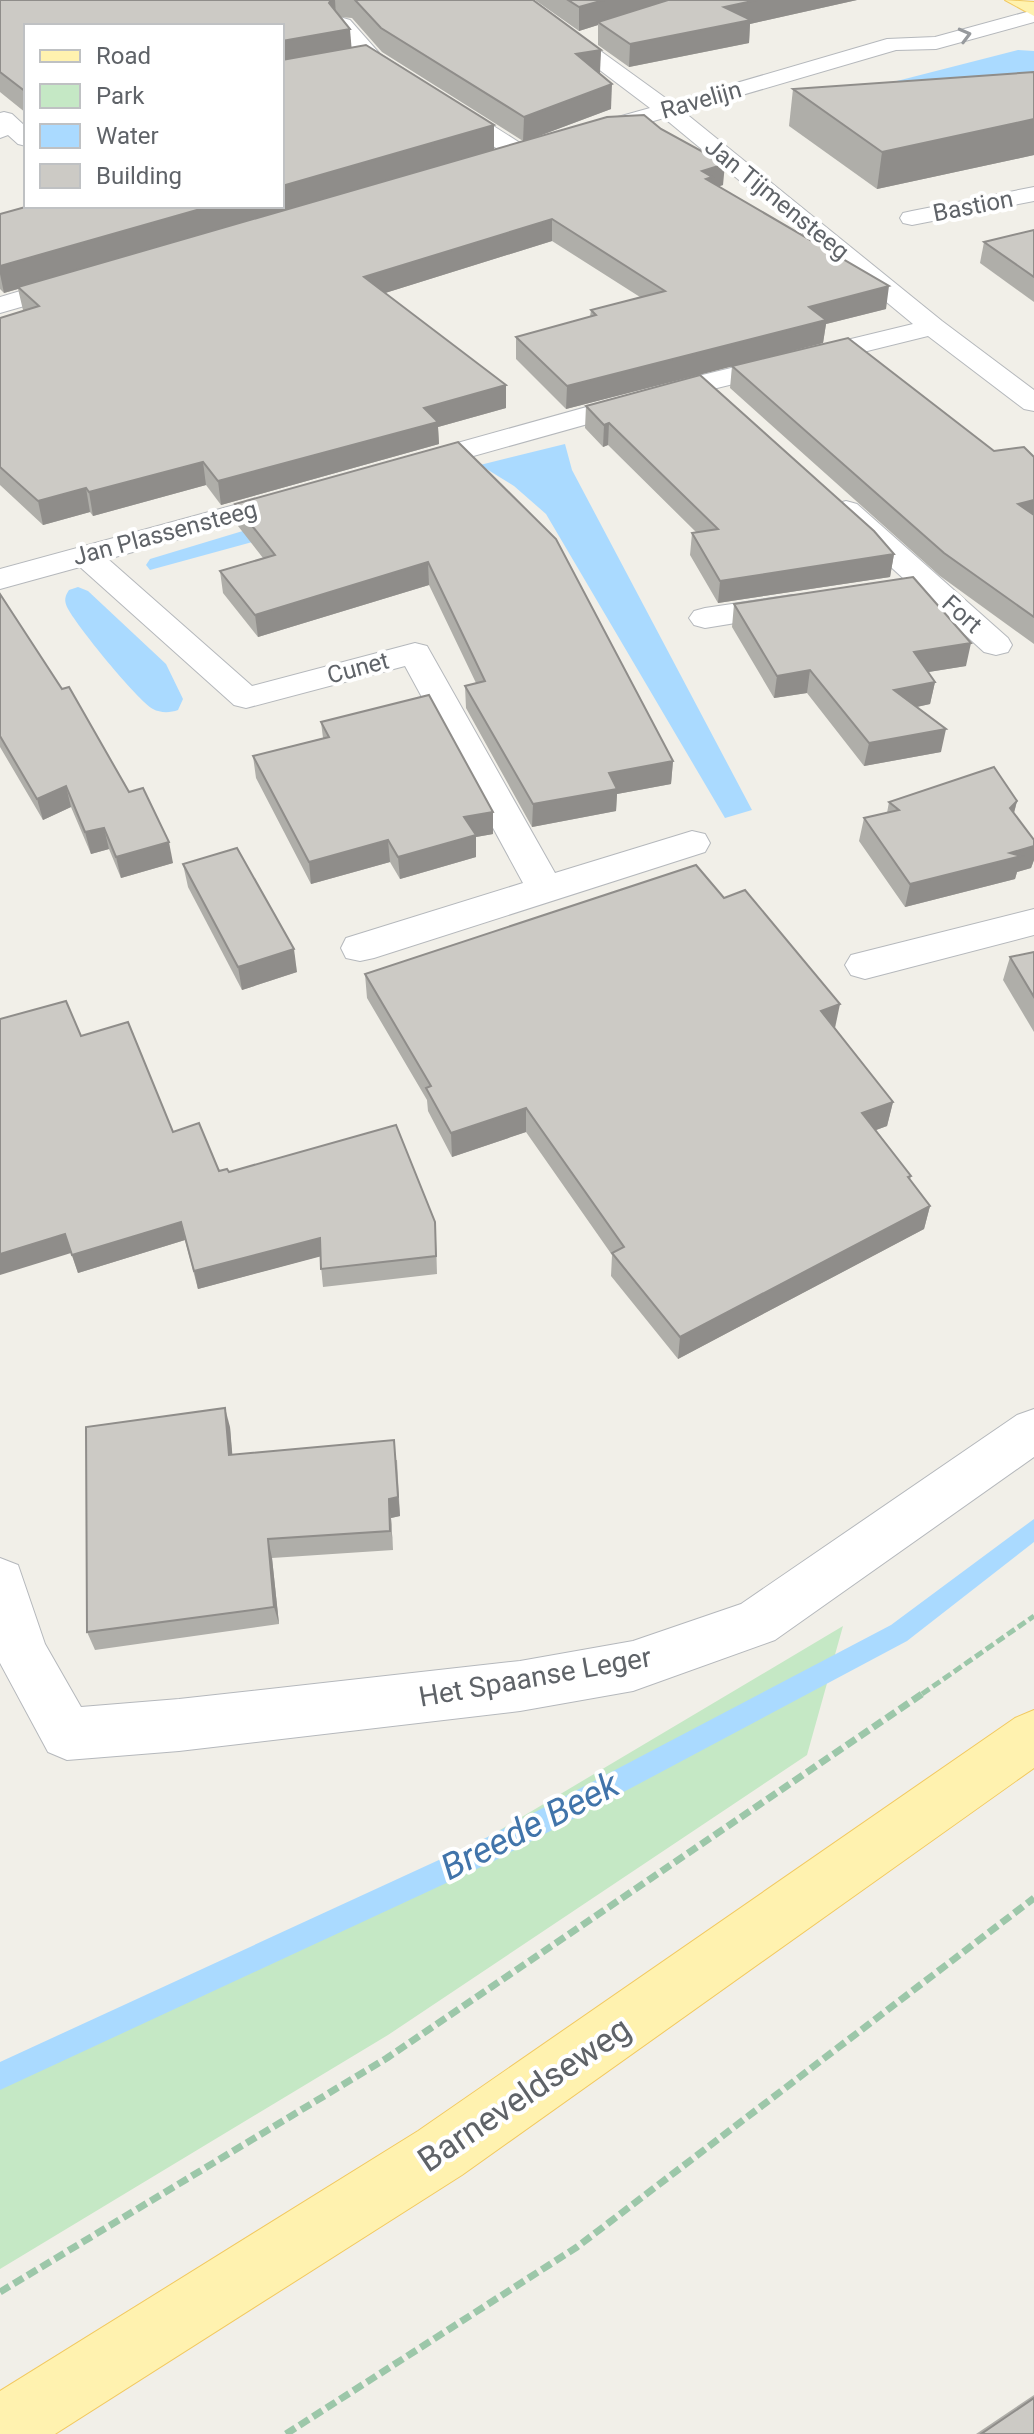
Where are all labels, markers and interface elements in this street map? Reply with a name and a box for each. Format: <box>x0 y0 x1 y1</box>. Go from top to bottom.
legend <box>24 24 284 208</box>
one-way arrow <box>958 27 972 44</box>
text: Road <box>96 42 151 70</box>
street label: Ravelijn <box>657 75 745 125</box>
text: Park <box>96 82 145 110</box>
text: Water <box>96 122 159 150</box>
street label: Jan Tijmensteeg <box>699 132 855 266</box>
text: Building <box>96 162 182 190</box>
street label: Bastion <box>931 185 1015 227</box>
street label: Jan Plassensteeg <box>70 495 260 571</box>
street label: Fort <box>937 589 988 639</box>
street label: Cunet <box>324 646 392 690</box>
street label: Het Spaanse Leger <box>416 1640 654 1714</box>
water label: Breede Beek <box>434 1763 627 1889</box>
street label: Barneveldseweg <box>410 2008 638 2180</box>

